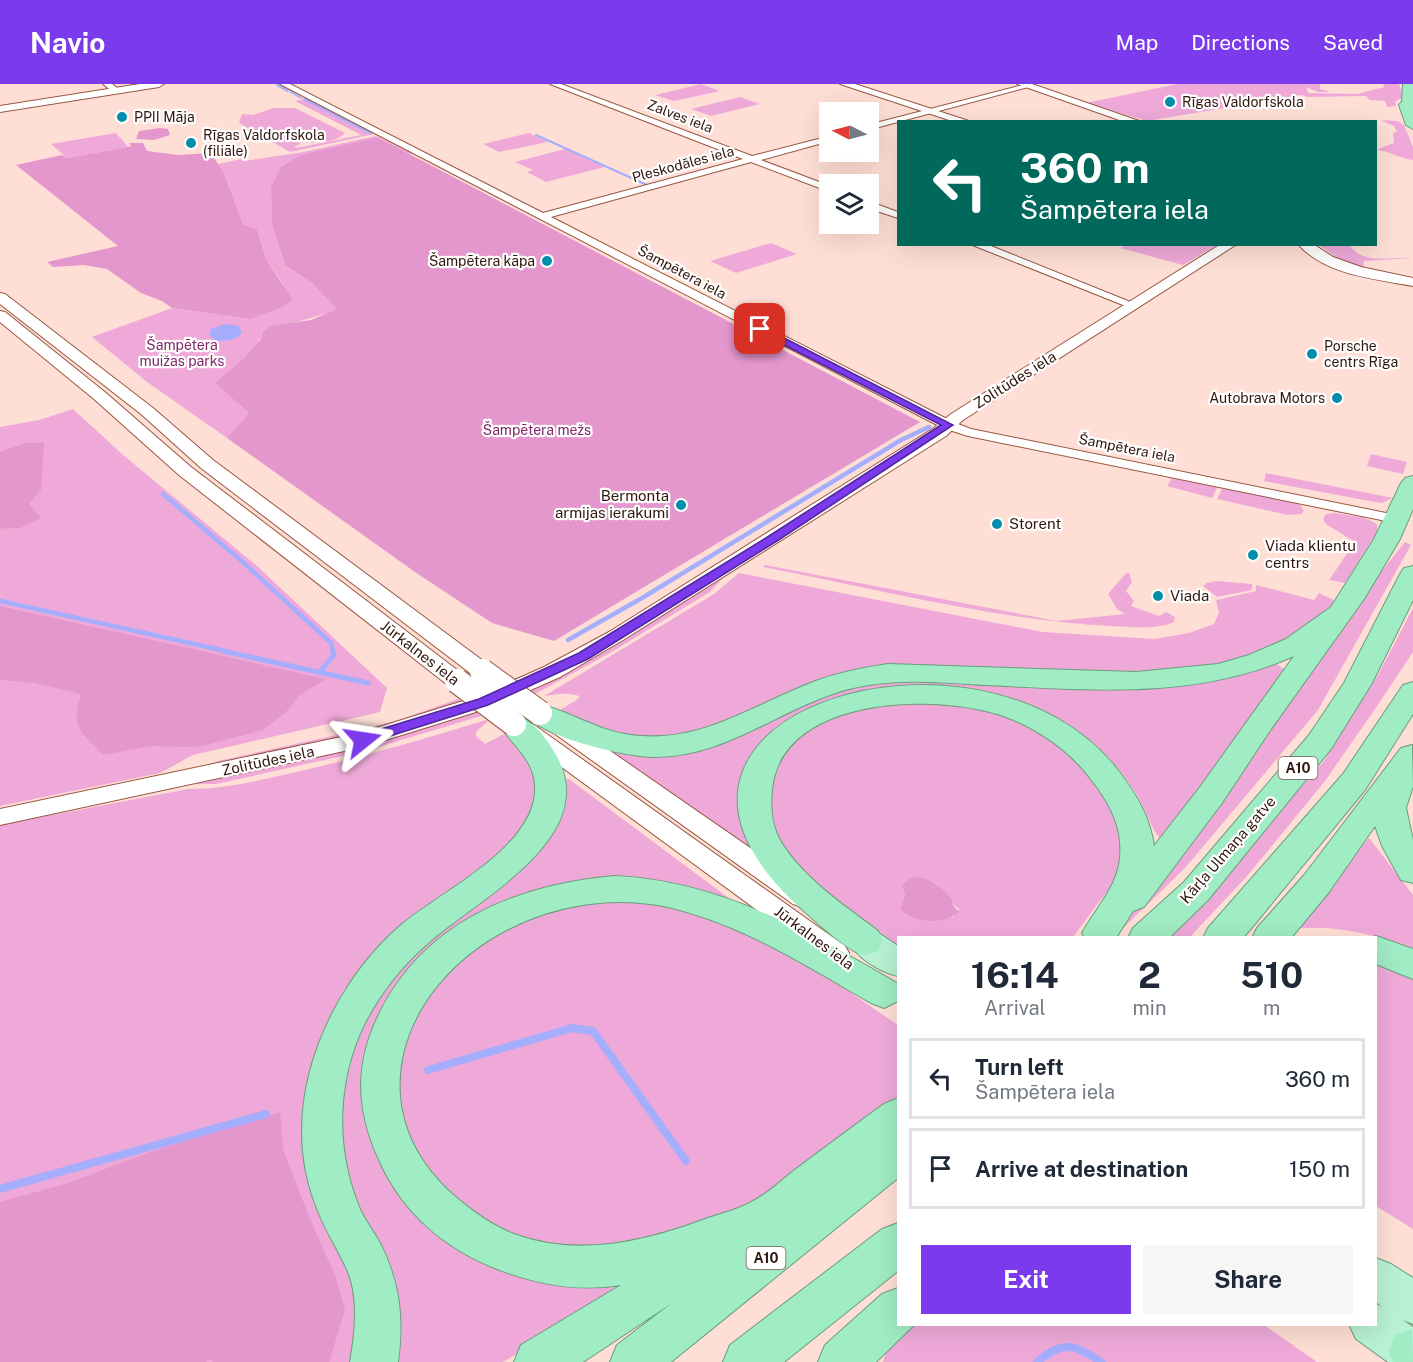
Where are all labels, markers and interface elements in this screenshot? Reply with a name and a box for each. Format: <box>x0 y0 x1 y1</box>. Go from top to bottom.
text: Navio <box>30 26 105 59</box>
text: Map <box>1116 30 1158 55</box>
text: Directions <box>1191 30 1290 55</box>
text: Saved <box>1323 30 1383 55</box>
place label: Rīgas Valdorfskola <box>1182 94 1304 110</box>
marker: Rīgas Valdorfskola <box>1163 95 1177 109</box>
street label: Zalves iela <box>645 96 715 136</box>
north arrow <box>819 102 879 162</box>
map controls <box>819 102 879 234</box>
place label: PPII Māja <box>134 109 195 125</box>
marker: PPII Māja <box>115 110 129 124</box>
place label: Rīgas Valdorfskola (filiāle) <box>203 127 325 159</box>
marker: Rīgas Valdorfskola (filiāle) <box>184 136 198 150</box>
street label: Pleskodāles iela <box>630 143 736 185</box>
text: 360 m <box>1020 143 1150 192</box>
icon: left <box>921 144 999 222</box>
button: layers <box>819 174 879 234</box>
text: Šampētera iela <box>1020 193 1209 225</box>
street label: Šampētera iela <box>635 241 729 302</box>
place label: Šampētera kāpa <box>429 252 535 269</box>
marker: Šampētera kāpa <box>540 254 554 268</box>
pin <box>734 303 785 354</box>
icon: arrive <box>743 312 776 345</box>
park label: Šampētera muižas parks <box>140 336 224 369</box>
place label: Porsche centrs Rīga <box>1324 338 1398 370</box>
street label: Zolitūdes iela <box>970 347 1059 412</box>
marker: Porsche centrs Rīga <box>1305 347 1319 361</box>
place label: Autobrava Motors <box>1209 390 1325 406</box>
marker: Autobrava Motors <box>1330 391 1344 405</box>
park label: Šampētera mežs <box>483 421 591 438</box>
street label: Šampētera iela <box>1077 430 1177 465</box>
place label: Bermonta armijas ierakumi <box>555 487 669 521</box>
marker: Bermonta armijas ierakumi <box>674 498 688 512</box>
place label: Storent <box>1009 515 1061 532</box>
marker: Storent <box>990 517 1004 531</box>
place label: Viada klientu centrs <box>1265 537 1356 571</box>
marker: Viada klientu centrs <box>1246 548 1260 562</box>
place label: Viada <box>1170 587 1209 604</box>
marker: Viada <box>1151 589 1165 603</box>
street label: Jūrkalnes iela <box>378 617 463 688</box>
position arrow <box>331 708 395 772</box>
street label: Zolitūdes iela <box>220 742 316 779</box>
road number: A10 <box>1278 757 1318 779</box>
street label: Kārļa Ulmaņa gatve <box>1176 793 1279 907</box>
street label: Jūrkalnes iela <box>771 902 857 973</box>
text: 16:14 <box>971 954 1059 996</box>
text: 2 <box>1138 954 1161 996</box>
text: 510 <box>1240 954 1303 996</box>
text: Arrival <box>984 996 1046 1020</box>
text: min <box>1133 996 1166 1020</box>
text: m <box>1263 996 1280 1020</box>
text: Turn left <box>975 1054 1064 1080</box>
icon: left <box>924 1062 957 1095</box>
text: 360 m <box>1285 1066 1350 1092</box>
text: Šampētera iela <box>975 1080 1115 1104</box>
icon: arrive <box>924 1152 957 1185</box>
text: Arrive at destination <box>975 1156 1188 1182</box>
text: 150 m <box>1289 1156 1350 1182</box>
button: Exit <box>921 1245 1131 1314</box>
button: Share <box>1143 1245 1353 1314</box>
road number: A10 <box>746 1247 786 1269</box>

